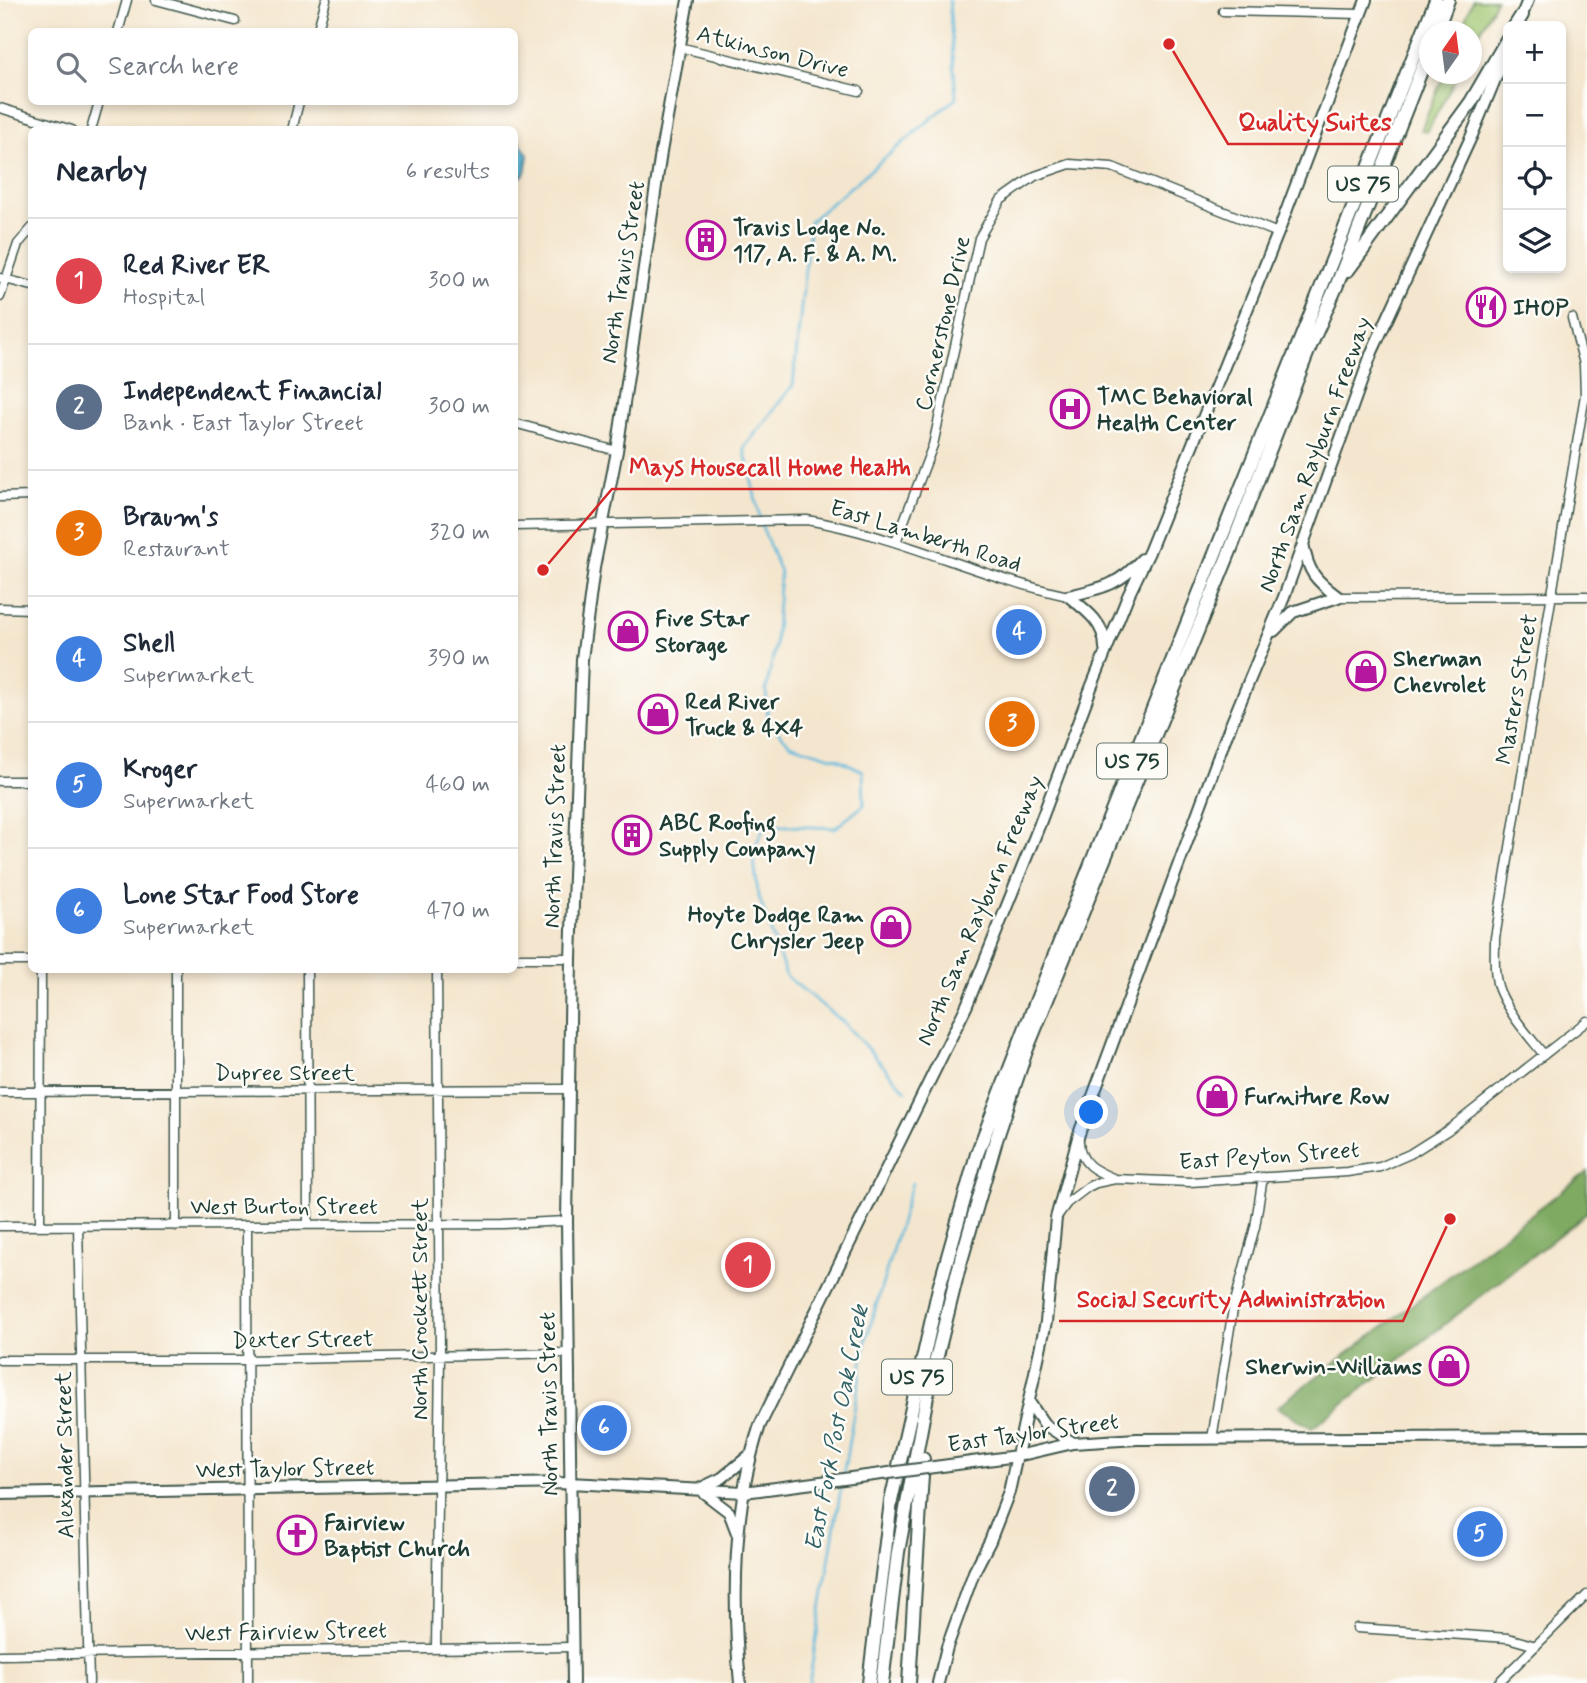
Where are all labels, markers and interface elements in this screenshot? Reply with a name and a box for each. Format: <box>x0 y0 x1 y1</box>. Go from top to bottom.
street label: Atkinson Drive <box>693 20 852 86</box>
north arrow <box>1419 21 1482 84</box>
map controls <box>1503 21 1566 273</box>
button: + <box>1503 21 1566 84</box>
search box <box>28 28 518 105</box>
icon: search <box>52 48 90 86</box>
text: Search here <box>108 50 239 84</box>
button: − <box>1503 84 1566 147</box>
callout: Quality Suites <box>1228 99 1403 144</box>
text: Quality Suites <box>1238 108 1392 139</box>
button: locate <box>1503 147 1566 210</box>
text: Nearby <box>56 152 147 191</box>
text: 6 results <box>406 157 490 187</box>
road number: US 75 <box>1328 166 1398 202</box>
street label: North Travis Street <box>595 179 653 366</box>
button: layers <box>1503 210 1566 273</box>
place label: Travis Lodge No. 117, A. F. & A. M. <box>733 214 897 270</box>
building icon: Travis Lodge No. 117, A. F. & A. M. <box>685 219 727 261</box>
street label: Cornerstone Drive <box>909 233 979 414</box>
text: Red River ER <box>123 249 270 283</box>
text: 1 <box>74 266 84 296</box>
text: 300 m <box>428 266 490 296</box>
text: Hospital <box>123 283 205 313</box>
restaurant icon: IHOP <box>1465 286 1507 328</box>
place label: IHOP <box>1513 294 1569 324</box>
street label: North Sam Rayburn Freeway <box>1252 313 1380 597</box>
text: Independent Financial <box>123 375 381 409</box>
place label: TMC Behavioral Health Center <box>1097 383 1253 439</box>
hospital icon: TMC Behavioral Health Center <box>1049 388 1091 430</box>
text: 2 <box>73 392 85 422</box>
text: 300 m <box>428 392 490 422</box>
text: Bank · East Taylor Street <box>123 409 364 439</box>
callout: Mays Housecall Home Health <box>612 444 929 489</box>
text: Mays Housecall Home Health <box>629 453 911 484</box>
street label: East Lamberth Road <box>826 494 1025 580</box>
text: Braum's <box>123 501 218 535</box>
text: 3 <box>74 518 84 548</box>
text: 320 m <box>429 518 490 548</box>
text: Restaurant <box>123 535 230 565</box>
place label: Five Star Storage <box>655 605 751 661</box>
pin: 4 <box>996 606 1042 658</box>
shop icon: Five Star Storage <box>607 610 649 652</box>
street label: Masters Street <box>1490 612 1546 767</box>
text: Shell <box>123 627 175 661</box>
text: 4 <box>72 644 86 674</box>
text: 390 m <box>428 644 490 674</box>
place label: Sherman Chevrolet <box>1393 645 1486 701</box>
shop icon: Sherman Chevrolet <box>1345 650 1387 692</box>
text: Supermarket <box>123 661 254 691</box>
place label: Red River Truck & 4X4 <box>685 688 803 744</box>
shop icon: Red River Truck & 4X4 <box>637 693 679 735</box>
pin: 3 <box>989 698 1035 750</box>
street label: North Travis Street <box>538 743 574 929</box>
road number: US 75 <box>1097 744 1167 778</box>
text: Kroger <box>123 753 197 787</box>
text: 5 <box>72 770 86 800</box>
text: 460 m <box>426 770 490 800</box>
street label: North Sam Rayburn Freeway <box>910 771 1051 1051</box>
text: Supermarket <box>123 787 254 817</box>
place label: ABC Roofing Supply Company <box>659 809 816 865</box>
building icon: ABC Roofing Supply Company <box>611 814 653 856</box>
text: Lone Star Food Store <box>123 879 359 913</box>
text: 6 <box>73 896 85 926</box>
text: 470 m <box>427 896 490 926</box>
place label: Hoyte Dodge Ram Chrysler Jeep <box>688 901 864 957</box>
shop icon: Hoyte Dodge Ram Chrysler Jeep <box>870 906 912 948</box>
text: Supermarket <box>123 913 254 943</box>
street label: Dupree Street <box>215 1059 356 1089</box>
shop icon: Furniture Row <box>1196 1075 1238 1117</box>
place label: Furniture Row <box>1244 1083 1389 1113</box>
your location <box>1074 1095 1108 1129</box>
street label: East Peyton Street <box>1178 1136 1360 1178</box>
street label: West Burton Street <box>190 1193 378 1223</box>
street label: North Crockett Street <box>406 1197 436 1420</box>
pin: 1 <box>725 1239 771 1291</box>
callout: Social Security Administration <box>1059 1276 1403 1321</box>
text: Social Security Administration <box>1077 1285 1385 1316</box>
water label: East Fork Post Oak Creek <box>798 1301 877 1554</box>
street label: North Travis Street <box>533 1311 567 1496</box>
street label: Dexter Street <box>232 1325 374 1357</box>
shop icon: Sherwin-Williams <box>1428 1345 1470 1387</box>
place label: Sherwin-Williams <box>1245 1353 1423 1383</box>
road number: US 75 <box>882 1360 952 1394</box>
street label: Alexander Street <box>50 1370 82 1539</box>
pin: 6 <box>581 1402 627 1454</box>
street label: East Taylor Street <box>946 1407 1121 1461</box>
street label: West Taylor Street <box>195 1453 375 1487</box>
pin: 2 <box>1089 1463 1135 1515</box>
pin: 5 <box>1457 1508 1503 1560</box>
place label: Fairview Baptist Church <box>324 1509 470 1565</box>
church icon: Fairview Baptist Church <box>276 1514 318 1556</box>
street label: West Fairview Street <box>185 1616 387 1650</box>

